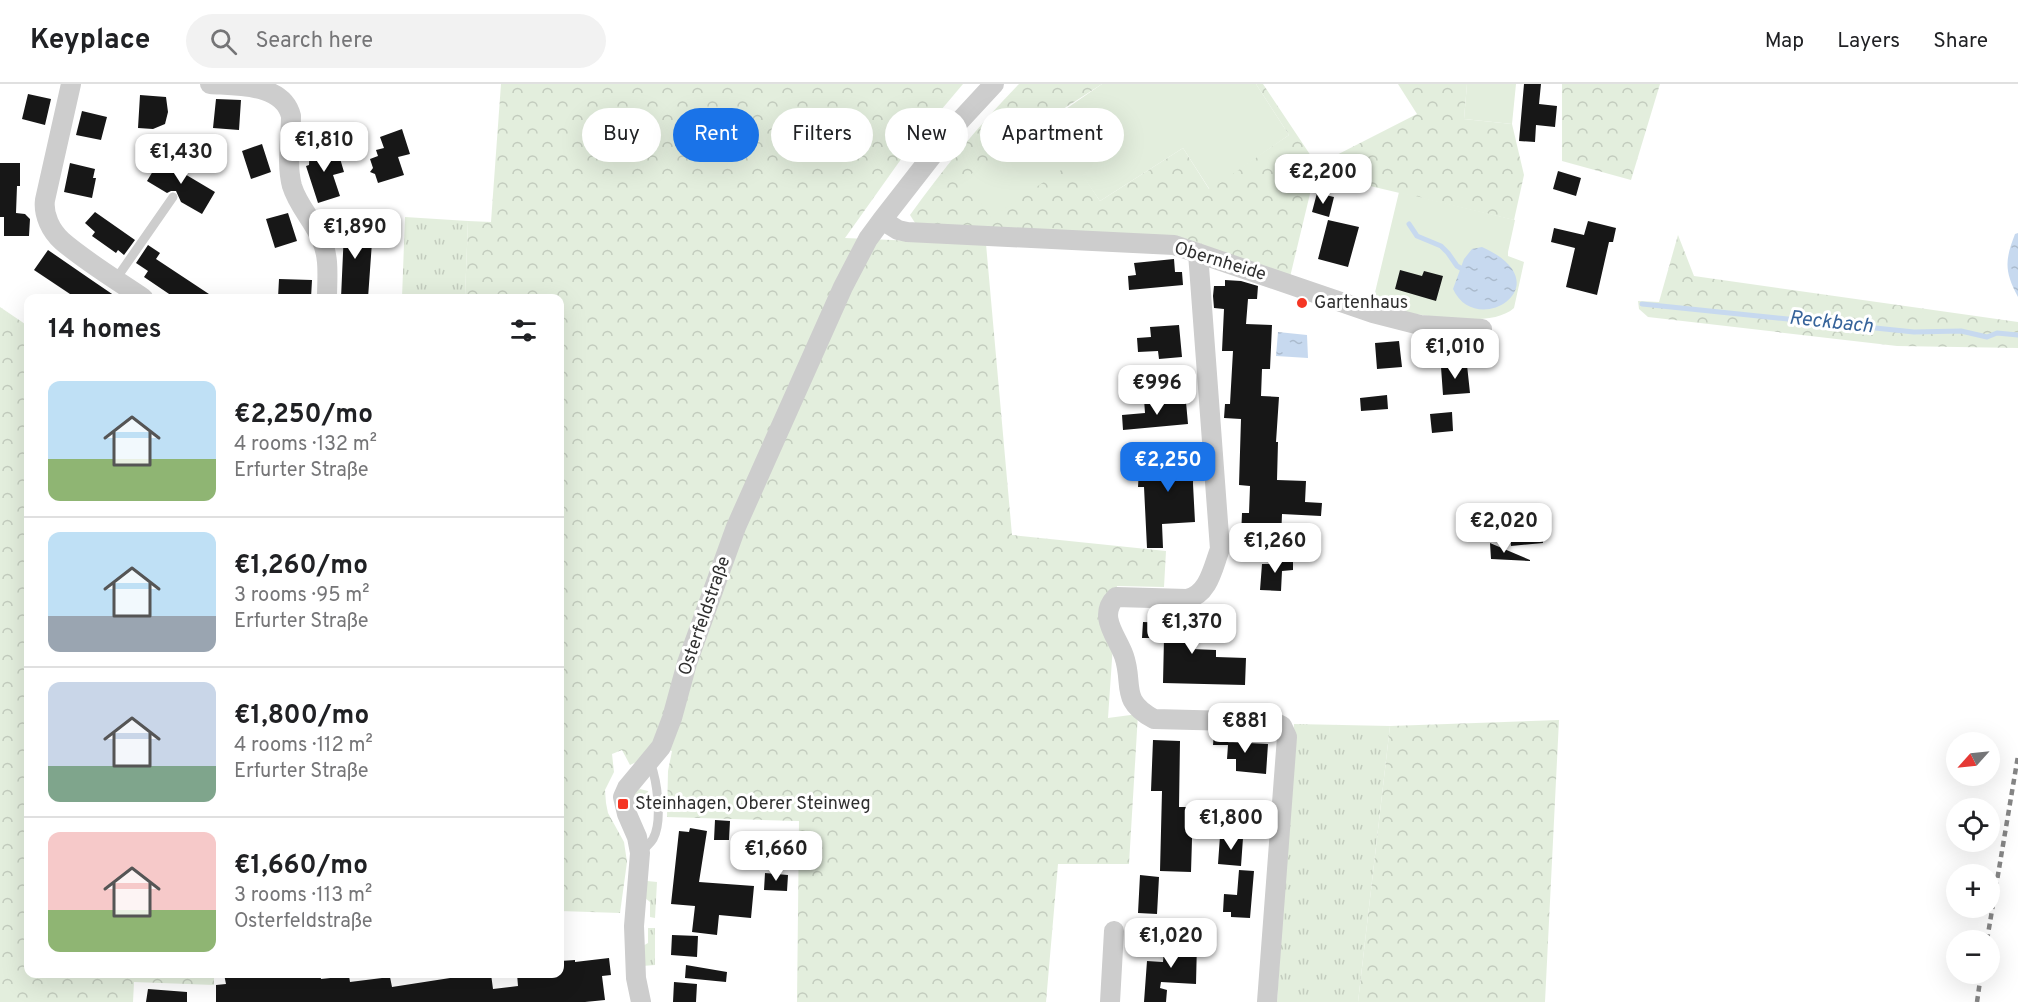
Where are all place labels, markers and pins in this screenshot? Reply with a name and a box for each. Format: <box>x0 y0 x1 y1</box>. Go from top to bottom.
pin: €1,810 <box>275 122 373 173</box>
pin: €1,430 <box>132 134 230 185</box>
pin: €2,200 <box>1274 154 1372 205</box>
pin: €1,890 <box>306 209 404 260</box>
place label: Gartenhaus <box>1314 292 1408 315</box>
marker: Gartenhaus <box>1295 296 1309 310</box>
pin: €1,010 <box>1406 329 1504 380</box>
pin: €996 <box>1121 365 1193 416</box>
pin: €2,250 <box>1119 442 1217 493</box>
pin: €2,020 <box>1455 503 1553 554</box>
pin: €1,260 <box>1226 523 1324 574</box>
pin: €1,370 <box>1143 604 1241 655</box>
pin: €881 <box>1209 703 1281 754</box>
place label: Steinhagen, Oberer Steinweg <box>635 793 871 816</box>
marker: Steinhagen, Oberer Steinweg <box>616 797 630 811</box>
pin: €1,800 <box>1182 800 1280 851</box>
pin: €1,660 <box>727 831 825 882</box>
pin: €1,020 <box>1122 918 1220 969</box>

